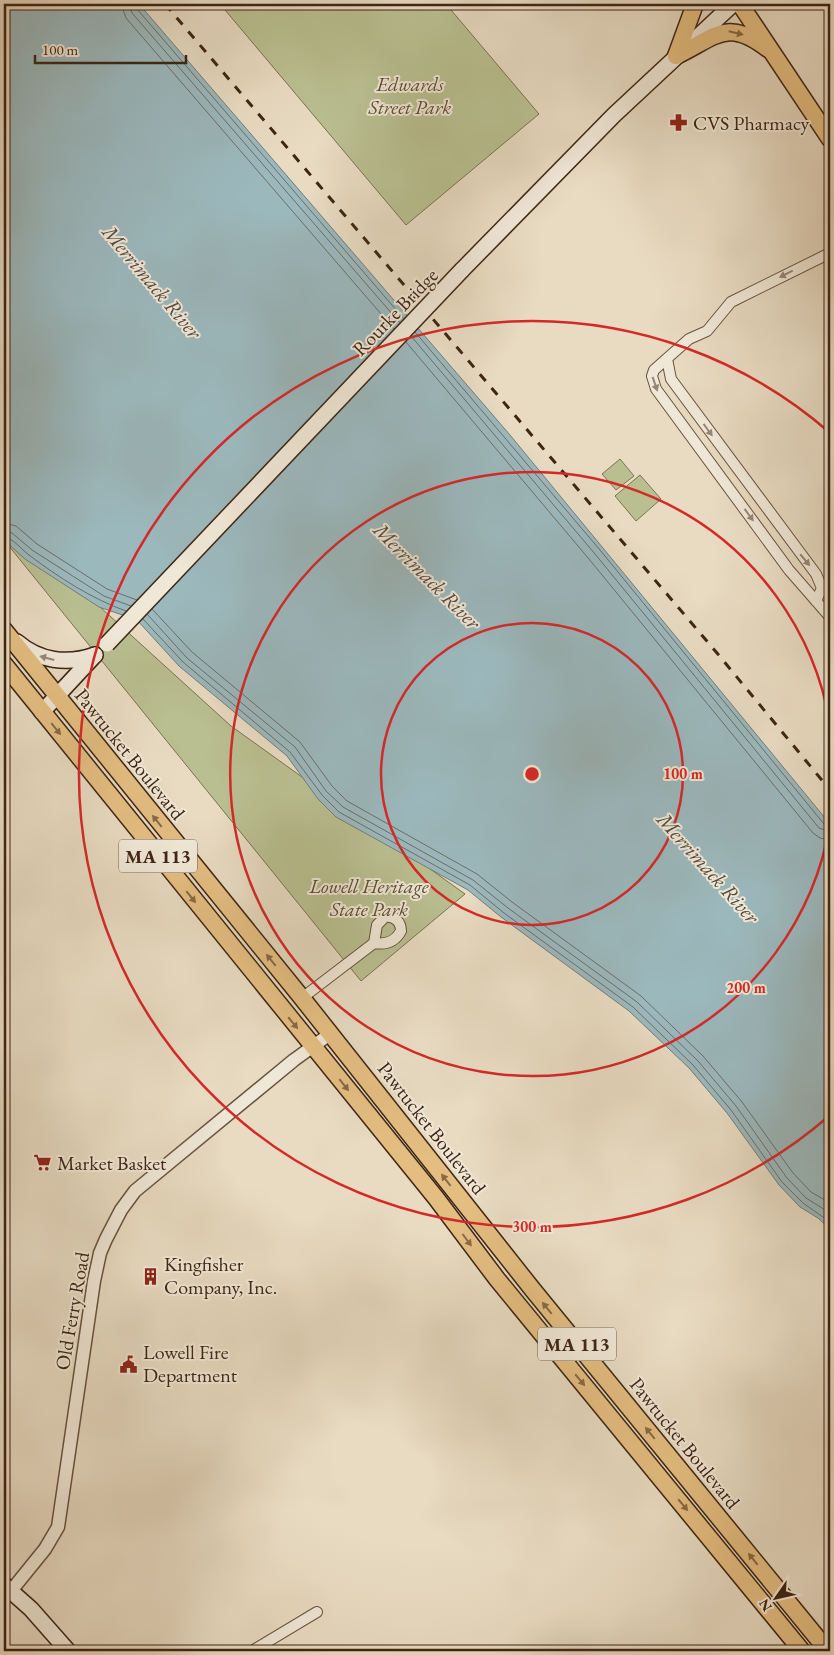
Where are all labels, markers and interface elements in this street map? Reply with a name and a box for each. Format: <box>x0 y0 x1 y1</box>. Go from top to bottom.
one-way arrow <box>728 29 744 37</box>
scale bar <box>35 32 186 64</box>
text: 100 m <box>42 40 79 59</box>
park label: Edwards Street Park <box>368 71 451 120</box>
place label: CVS Pharmacy <box>693 110 810 136</box>
pharmacy icon: CVS Pharmacy <box>669 113 689 133</box>
water label: Merrimack River <box>95 218 209 345</box>
street label: Rourke Bridge <box>347 262 444 361</box>
one-way arrow <box>779 270 793 278</box>
one-way arrow <box>651 377 659 392</box>
one-way arrow <box>703 423 713 437</box>
one-way arrow <box>744 508 754 522</box>
water label: Merrimack River <box>367 515 487 636</box>
one-way arrow <box>799 554 810 567</box>
one-way arrow <box>40 654 55 662</box>
street label: Pawtucket Boulevard <box>69 683 192 826</box>
one-way arrow <box>51 722 62 735</box>
text: 100 m <box>663 764 703 783</box>
centre of rings <box>523 765 541 783</box>
water label: Merrimack River <box>650 805 766 930</box>
one-way arrow <box>152 814 163 827</box>
road number: MA 113 <box>119 839 197 872</box>
park label: Lowell Heritage State Park <box>308 873 429 922</box>
one-way arrow <box>186 890 197 903</box>
one-way arrow <box>266 954 277 966</box>
text: 200 m <box>726 978 766 997</box>
one-way arrow <box>288 1016 299 1029</box>
street label: Pawtucket Boulevard <box>372 1056 493 1200</box>
one-way arrow <box>339 1078 350 1091</box>
place label: Market Basket <box>57 1150 167 1176</box>
supermarket icon: Market Basket <box>33 1153 53 1173</box>
one-way arrow <box>441 1174 452 1187</box>
text: 300 m <box>512 1217 552 1236</box>
one-way arrow <box>462 1233 472 1246</box>
street label: Old Ferry Road <box>49 1249 95 1372</box>
place label: Kingfisher Company, Inc. <box>164 1251 277 1300</box>
building icon: Kingfisher Company, Inc. <box>140 1266 160 1286</box>
one-way arrow <box>542 1301 553 1314</box>
road number: MA 113 <box>538 1328 616 1360</box>
place label: Lowell Fire Department <box>143 1339 238 1388</box>
public building icon: Lowell Fire Department <box>119 1354 139 1374</box>
street label: Pawtucket Boulevard <box>624 1372 747 1515</box>
one-way arrow <box>574 1373 585 1386</box>
one-way arrow <box>645 1427 656 1440</box>
one-way arrow <box>678 1499 689 1512</box>
one-way arrow <box>748 1553 759 1566</box>
north arrow <box>752 1572 802 1622</box>
text: N <box>754 1595 776 1615</box>

